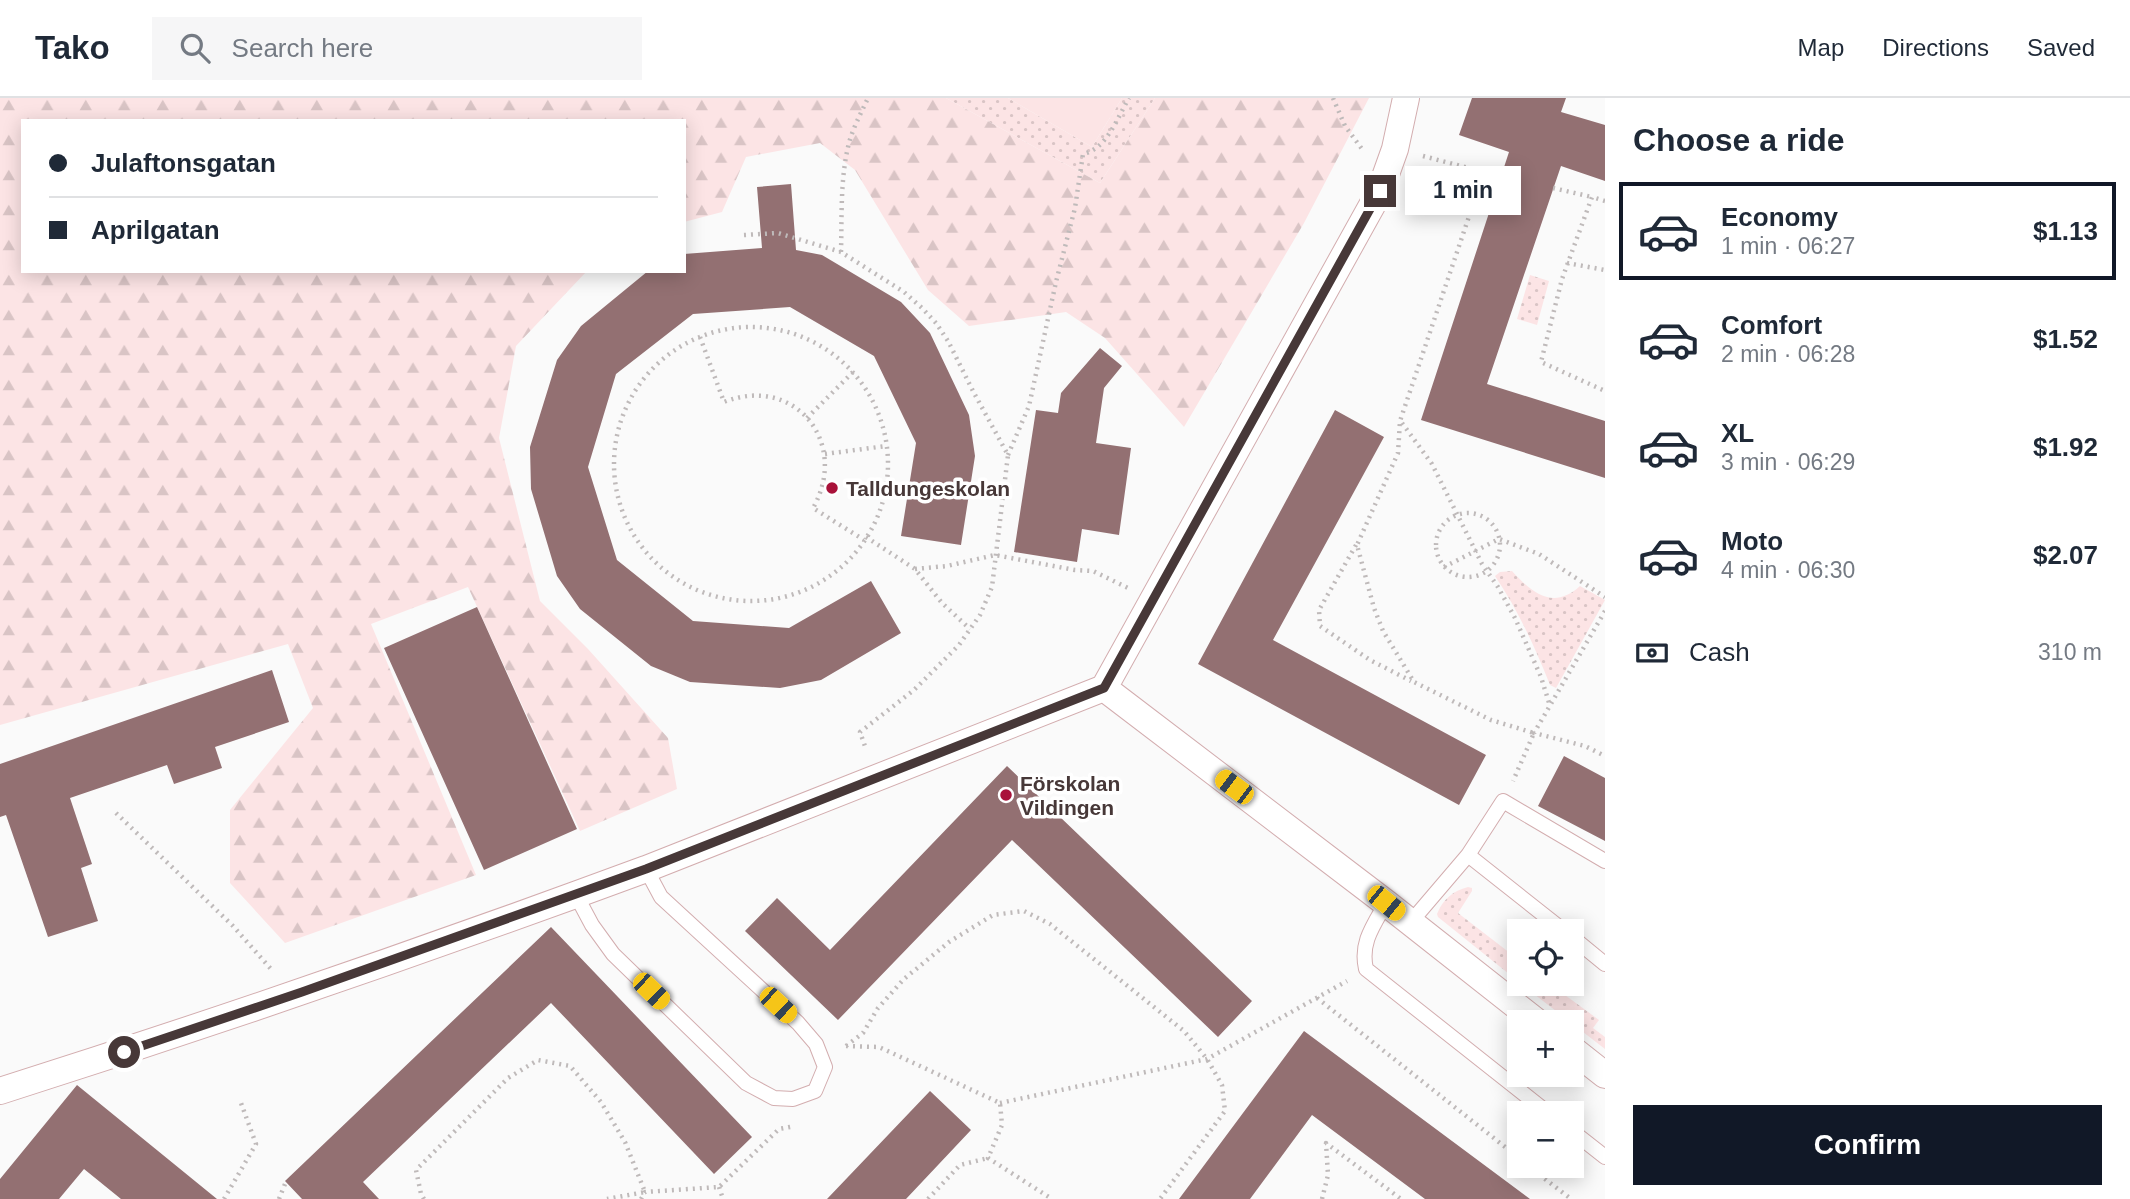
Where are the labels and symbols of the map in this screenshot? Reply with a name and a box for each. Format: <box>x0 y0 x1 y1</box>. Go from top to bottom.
callout: 1 min <box>1404 166 1520 216</box>
route end <box>1364 175 1396 207</box>
place label: Talldungeskolan <box>846 477 1010 500</box>
marker: Talldungeskolan <box>824 480 840 496</box>
car <box>1211 766 1258 808</box>
place label: Förskolan Vildingen <box>1020 772 1120 819</box>
marker: Förskolan Vildingen <box>998 787 1014 803</box>
car <box>1364 882 1409 924</box>
car <box>629 969 674 1013</box>
car <box>756 983 801 1027</box>
route start <box>108 1036 140 1068</box>

